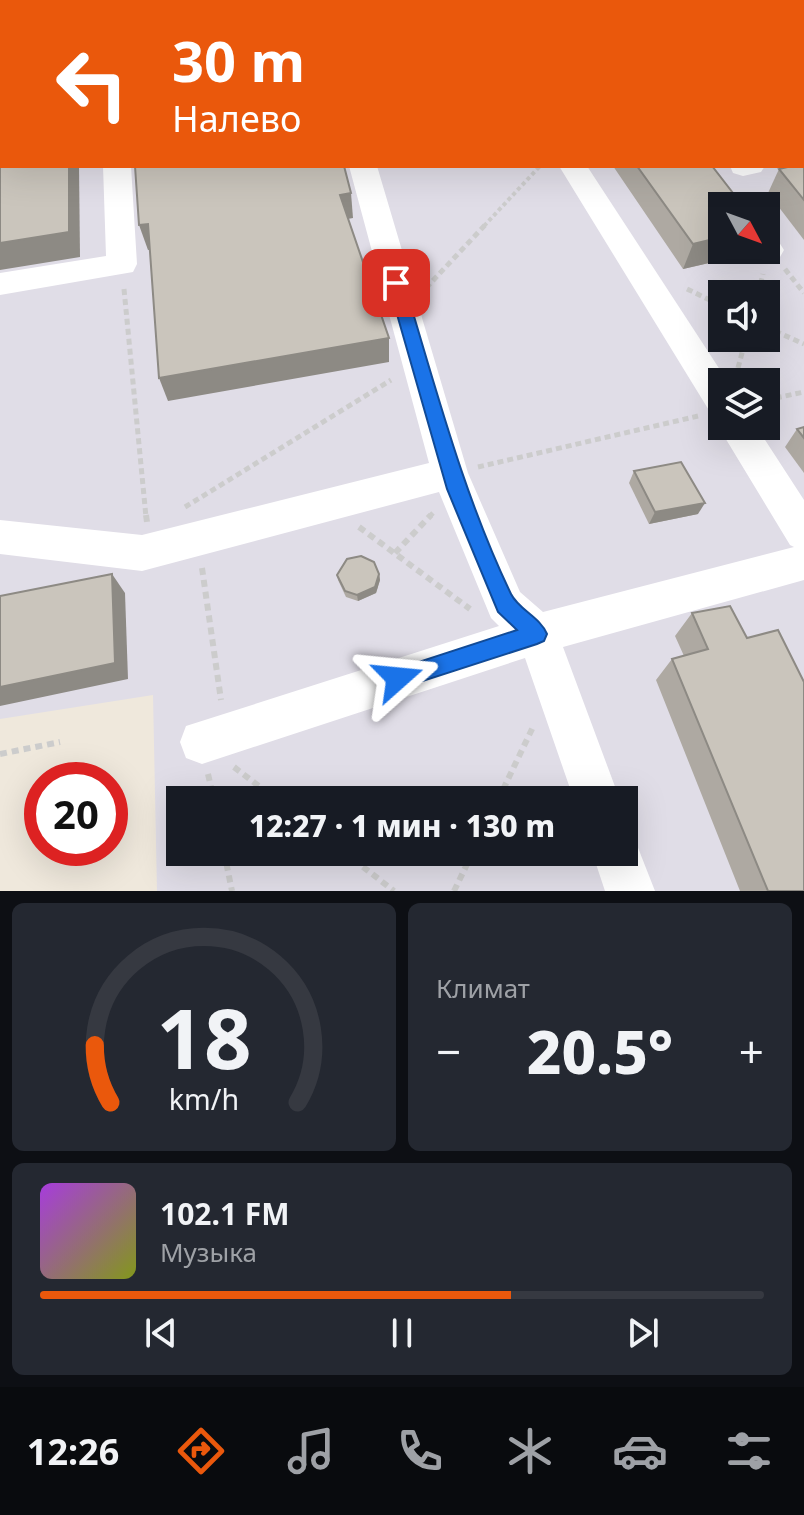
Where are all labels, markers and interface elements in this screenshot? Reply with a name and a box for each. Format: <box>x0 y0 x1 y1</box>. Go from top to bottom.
text: 30 m <box>172 22 305 98</box>
icon: left <box>40 32 144 136</box>
text: Налево <box>172 94 301 143</box>
north arrow <box>708 192 780 264</box>
map controls <box>708 192 780 440</box>
pin <box>362 249 430 317</box>
icon: arrive <box>374 261 418 305</box>
button: sound <box>708 280 780 352</box>
button: layers <box>708 368 780 440</box>
position arrow <box>356 636 440 720</box>
speed limit sign: 20 <box>24 762 128 866</box>
text: 12:27 · 1 мин · 130 m <box>249 805 555 846</box>
text: Климат <box>436 970 530 1006</box>
text: 18 <box>156 980 252 1093</box>
text: 20.5° <box>527 1010 673 1092</box>
text: − <box>436 1021 461 1081</box>
text: + <box>739 1021 764 1081</box>
text: km/h <box>169 1079 239 1118</box>
text: 102.1 FM <box>160 1193 290 1234</box>
text: Музыка <box>160 1234 257 1270</box>
icon: previous <box>139 1311 183 1355</box>
icon: pause <box>380 1311 424 1355</box>
icon: next <box>621 1311 665 1355</box>
icon: directions <box>173 1423 229 1479</box>
icon: music <box>283 1423 339 1479</box>
icon: phone <box>392 1423 448 1479</box>
icon: climate <box>502 1423 558 1479</box>
icon: car <box>612 1423 668 1479</box>
icon: filters <box>721 1423 777 1479</box>
text: 12:26 <box>27 1427 119 1476</box>

